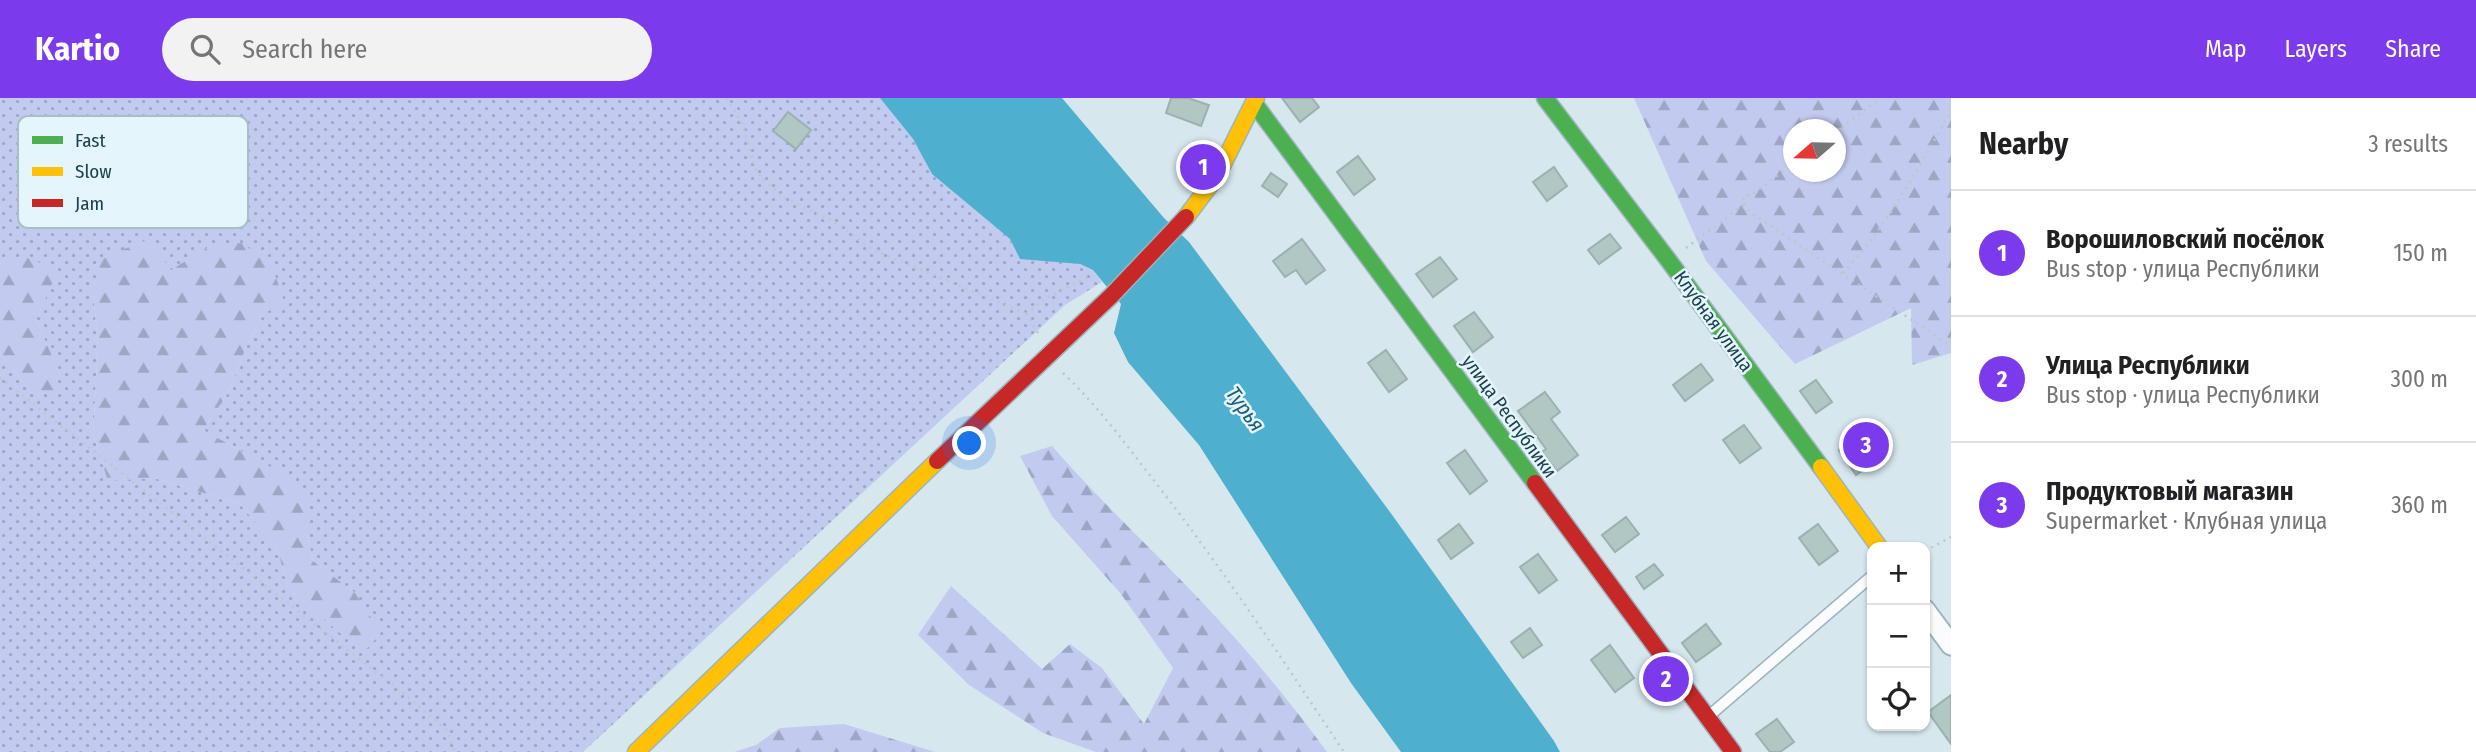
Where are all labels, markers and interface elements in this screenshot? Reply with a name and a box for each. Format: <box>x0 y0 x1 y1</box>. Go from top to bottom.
search box <box>162 18 652 81</box>
text: Kartio <box>35 29 120 69</box>
icon: search <box>186 30 224 68</box>
text: Search here <box>242 34 367 65</box>
text: Map <box>2205 35 2247 63</box>
text: Layers <box>2285 35 2347 63</box>
text: Share <box>2385 35 2441 63</box>
legend <box>18 116 248 228</box>
north arrow <box>1783 119 1846 182</box>
text: Nearby <box>1979 126 2068 162</box>
text: Fast <box>75 129 106 152</box>
text: 3 results <box>2368 130 2448 158</box>
pin: 1 <box>1180 141 1226 193</box>
text: Slow <box>75 160 112 183</box>
text: Jam <box>75 192 104 215</box>
text: Ворошиловский посёлок <box>2046 224 2324 255</box>
text: 1 <box>1997 239 2007 267</box>
text: 150 m <box>2393 239 2448 267</box>
text: Bus stop · улица Республики <box>2046 255 2320 283</box>
street label: Клубная улица <box>1669 266 1758 376</box>
street label: улица Республики <box>1457 350 1562 482</box>
text: Улица Республики <box>2046 350 2250 381</box>
text: 2 <box>1997 365 2007 393</box>
text: 300 m <box>2391 365 2448 393</box>
water label: Турья <box>1220 381 1270 437</box>
text: Bus stop · улица Республики <box>2046 381 2320 409</box>
pin: 3 <box>1843 419 1889 471</box>
your location <box>952 426 986 460</box>
text: Продуктовый магазин <box>2046 476 2294 507</box>
text: 3 <box>1997 491 2007 519</box>
text: 360 m <box>2391 491 2448 519</box>
text: Supermarket · Клубная улица <box>2046 507 2327 535</box>
map controls <box>1867 542 1930 731</box>
button: + <box>1867 542 1930 605</box>
button: − <box>1867 605 1930 668</box>
pin: 2 <box>1643 653 1689 705</box>
button: locate <box>1867 668 1930 731</box>

